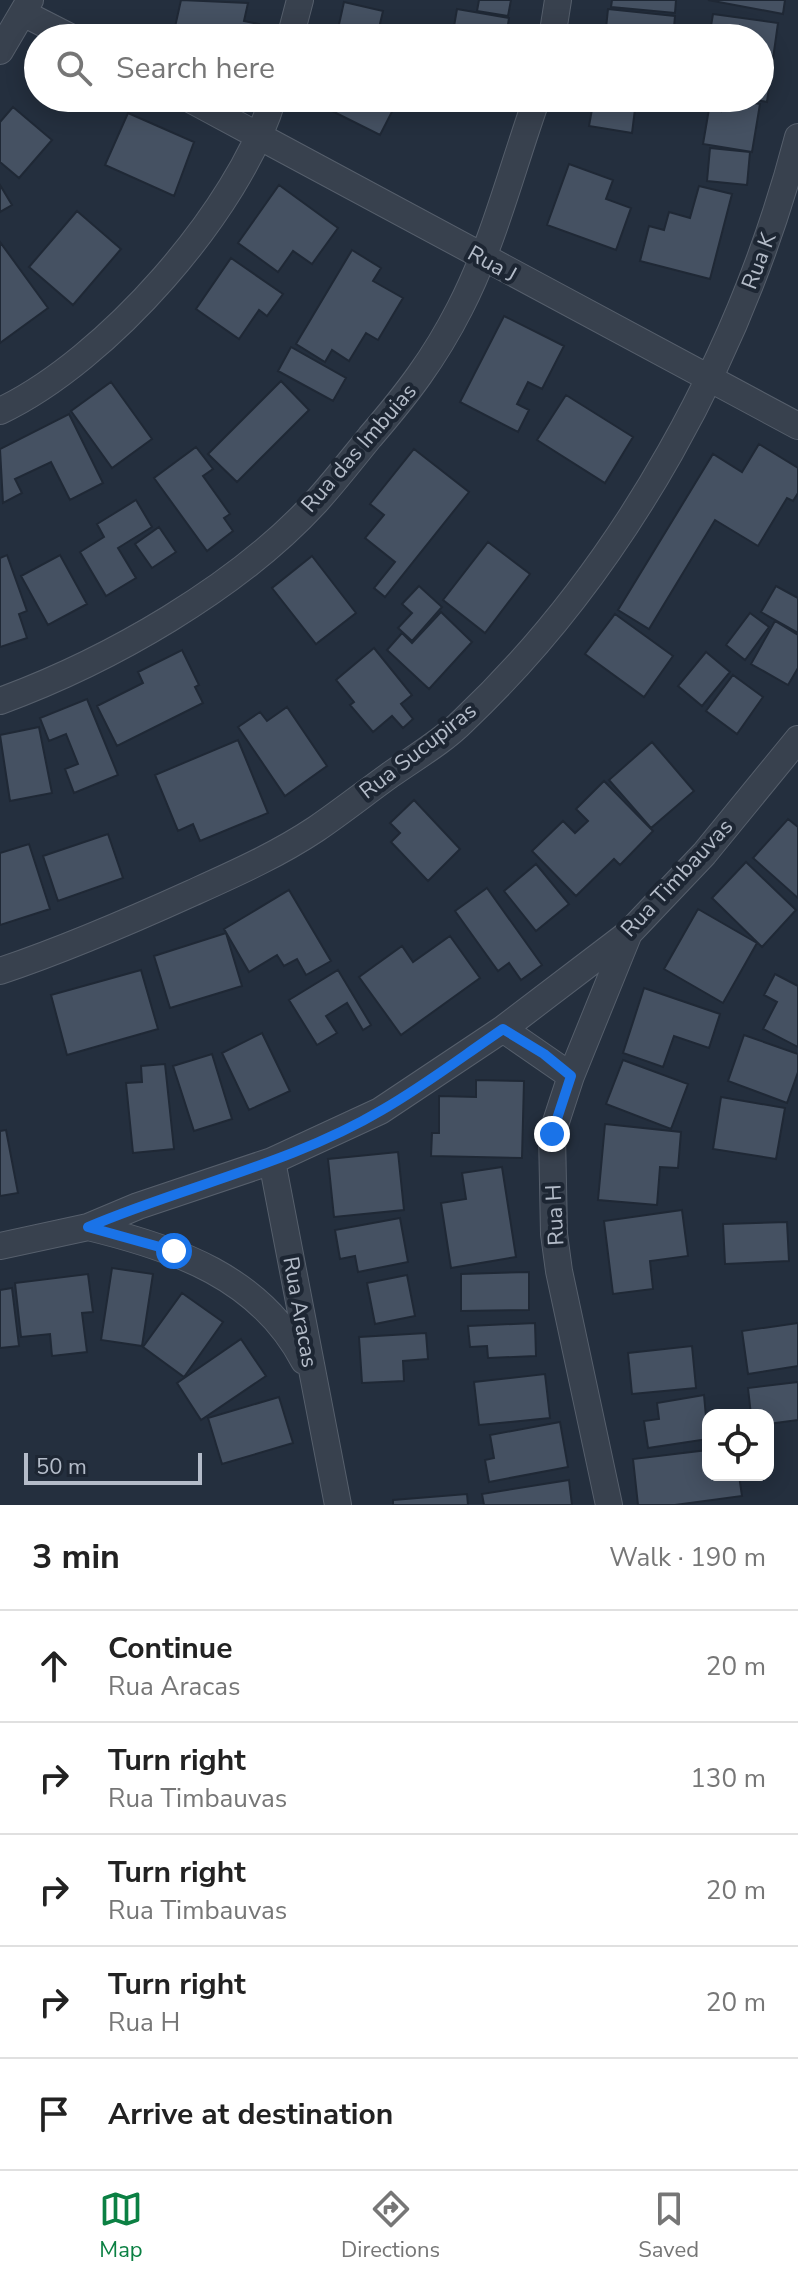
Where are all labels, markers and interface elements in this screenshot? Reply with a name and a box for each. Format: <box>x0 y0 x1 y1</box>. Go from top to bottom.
search box <box>24 24 774 112</box>
icon: search <box>52 46 96 90</box>
text: Search here <box>116 48 275 89</box>
street label: Rua K <box>735 227 784 294</box>
street label: Rua J <box>462 238 522 290</box>
street label: Rua das Imbuias <box>295 377 423 519</box>
street label: Rua Sucupiras <box>353 696 483 806</box>
street label: Rua Timbauvas <box>614 812 740 944</box>
route end <box>534 1116 570 1152</box>
street label: Rua H <box>538 1184 572 1246</box>
route start <box>156 1233 192 1269</box>
street label: Rua Aracas <box>275 1254 325 1370</box>
map controls <box>702 1409 774 1481</box>
button: locate <box>702 1409 774 1481</box>
scale bar <box>24 1449 202 1485</box>
text: 50 m <box>36 1452 87 1482</box>
text: 3 min <box>32 1534 120 1580</box>
text: Walk · 190 m <box>609 1540 766 1575</box>
text: Continue <box>108 1628 233 1669</box>
icon: ahead <box>32 1644 76 1688</box>
text: 20 m <box>706 1649 766 1684</box>
text: Rua Aracas <box>108 1669 241 1704</box>
text: Turn right <box>108 1740 246 1781</box>
icon: right <box>32 1756 76 1800</box>
text: 130 m <box>690 1761 766 1796</box>
text: Rua Timbauvas <box>108 1781 287 1816</box>
text: Turn right <box>108 1852 246 1893</box>
icon: right <box>32 1868 76 1912</box>
text: 20 m <box>706 1873 766 1908</box>
text: Rua Timbauvas <box>108 1893 287 1928</box>
text: Turn right <box>108 1964 246 2005</box>
icon: right <box>32 1980 76 2024</box>
text: 20 m <box>706 1985 766 2020</box>
text: Rua H <box>108 2005 180 2040</box>
icon: arrive <box>32 2092 76 2136</box>
text: Arrive at destination <box>108 2094 393 2135</box>
tab: Map <box>99 2187 143 2265</box>
tab: Directions <box>341 2187 440 2265</box>
tab: Saved <box>638 2187 699 2265</box>

